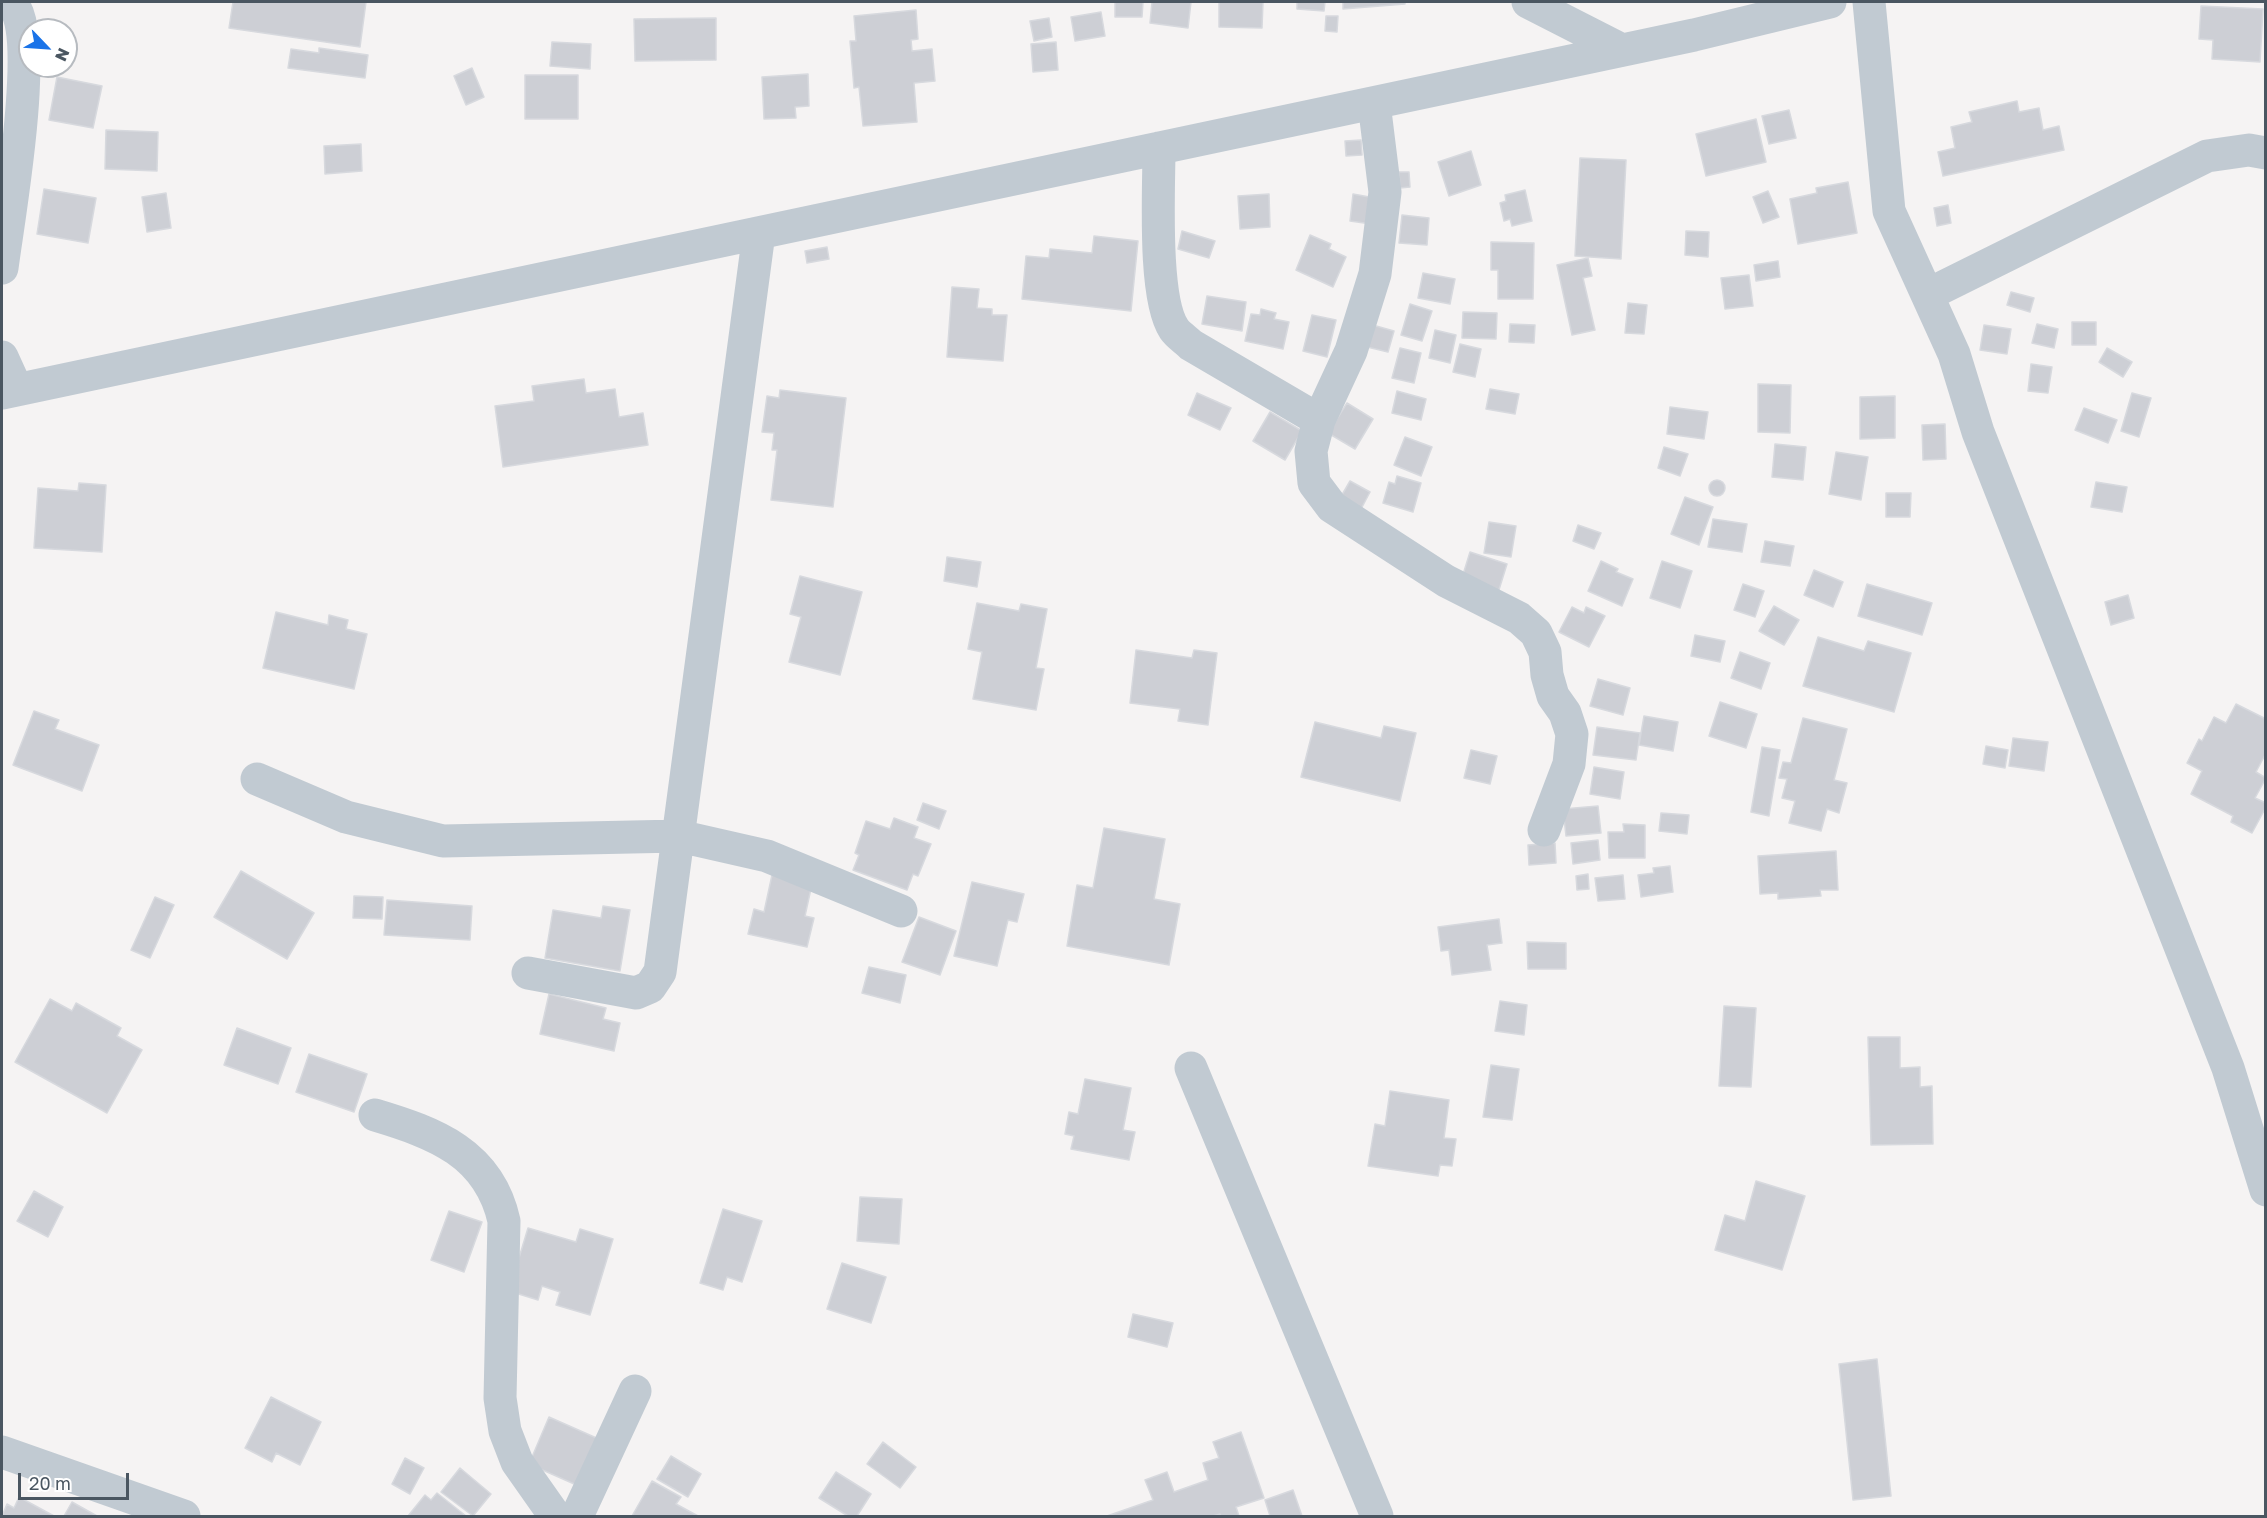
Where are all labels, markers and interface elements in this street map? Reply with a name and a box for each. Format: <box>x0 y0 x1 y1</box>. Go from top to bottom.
north arrow <box>18 18 78 78</box>
text: N <box>51 45 74 64</box>
scale bar <box>21 1461 132 1499</box>
text: 20 m <box>29 1472 71 1494</box>

